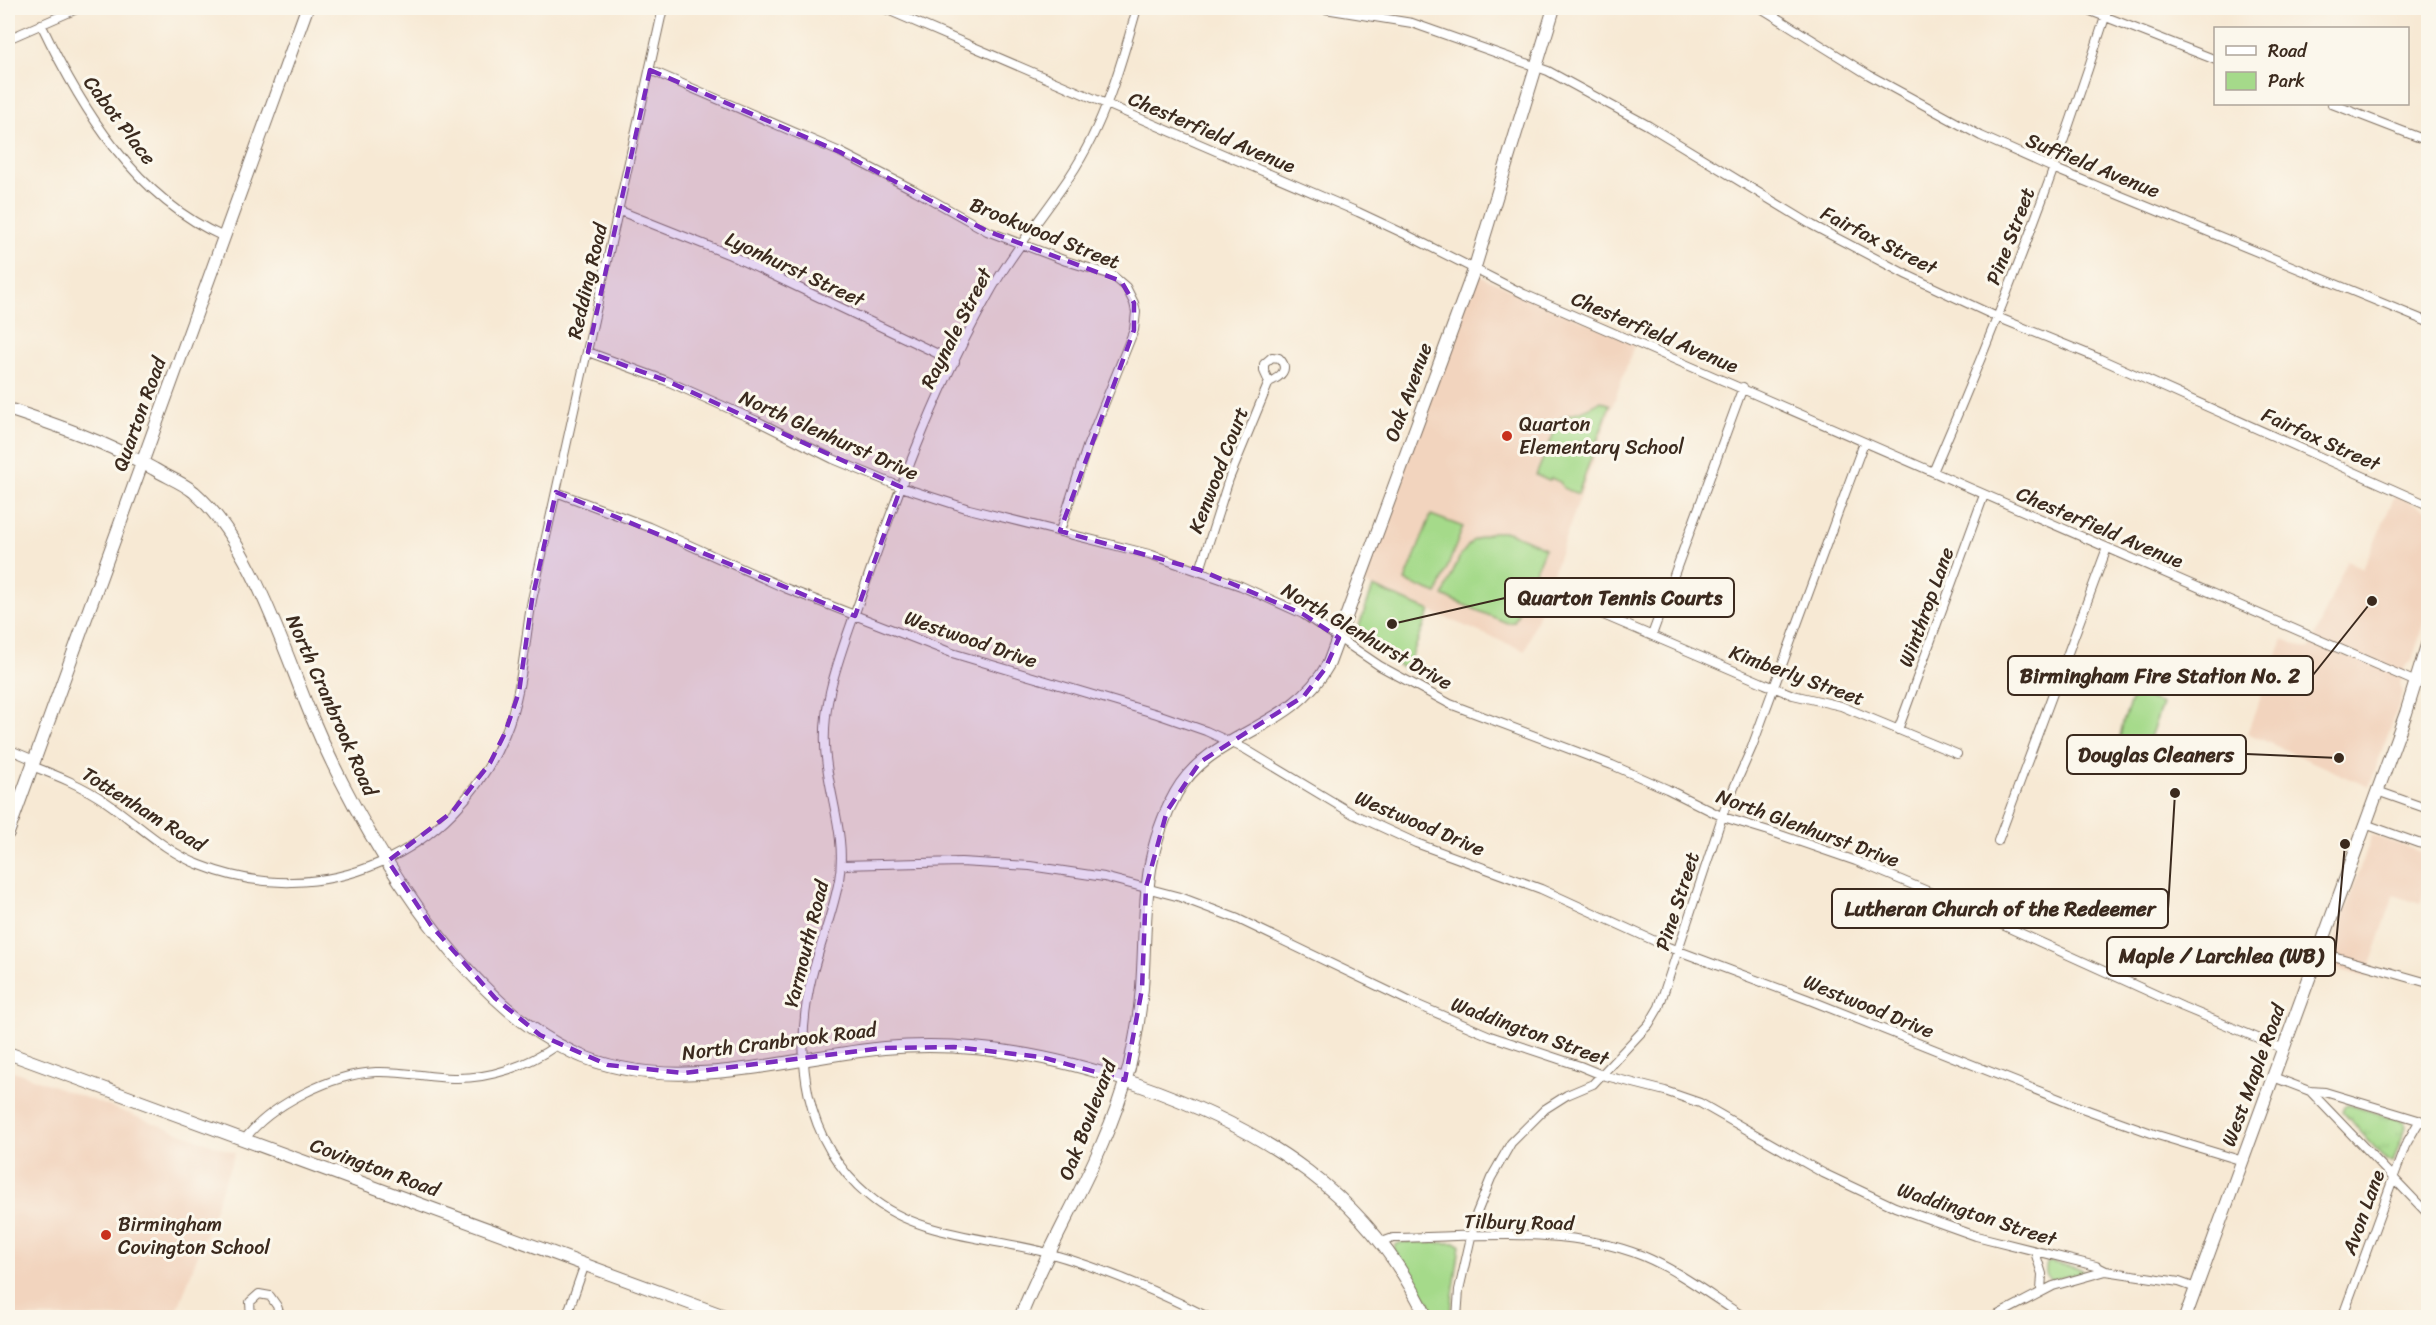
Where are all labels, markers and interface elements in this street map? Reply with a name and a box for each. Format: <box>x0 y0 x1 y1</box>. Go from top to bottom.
legend <box>2214 27 2409 105</box>
text: Road <box>2268 35 2308 67</box>
text: Park <box>2268 65 2305 97</box>
street label: Cabot Place <box>74 68 165 173</box>
street label: Chesterfield Avenue <box>1123 81 1301 184</box>
street label: Suffield Avenue <box>2020 123 2165 208</box>
street label: Pine Street <box>1976 182 2045 290</box>
street label: Brookwood Street <box>964 187 1126 280</box>
street label: Fairfax Street <box>1814 196 1944 285</box>
street label: Redding Road <box>557 218 618 342</box>
street label: Lyonhurst Street <box>719 222 871 318</box>
street label: Raynale Street <box>911 261 1002 395</box>
street label: Chesterfield Avenue <box>1566 281 1744 384</box>
street label: Oak Avenue <box>1374 338 1443 447</box>
street label: Quarton Road <box>103 351 177 476</box>
street label: North Glenhurst Drive <box>734 380 924 491</box>
street label: Fairfax Street <box>2256 398 2387 482</box>
street label: Kenwood Court <box>1178 402 1259 539</box>
place label: Quarton Elementary School <box>1519 407 1684 465</box>
marker: Quarton Elementary School <box>1500 429 1514 443</box>
street label: Chesterfield Avenue <box>2011 476 2189 579</box>
street label: Winthrop Lane <box>1889 542 1964 672</box>
street label: North Glenhurst Drive <box>1274 573 1459 700</box>
callout: Quarton Tennis Courts <box>1505 578 1734 617</box>
text: Quarton Tennis Courts <box>1518 579 1723 617</box>
street label: Westwood Drive <box>900 600 1042 679</box>
street label: North Cranbrook Road <box>276 609 388 803</box>
street label: Kimberly Street <box>1724 635 1870 716</box>
callout: Birmingham Fire Station No. 2 <box>2008 656 2313 695</box>
text: Birmingham Fire Station No. 2 <box>2020 657 2300 695</box>
callout: Douglas Cleaners <box>2067 735 2246 774</box>
text: Douglas Cleaners <box>2078 736 2235 774</box>
street label: Tottenham Road <box>75 757 214 862</box>
street label: North Glenhurst Drive <box>1711 779 1904 878</box>
street label: Westwood Drive <box>1349 780 1490 867</box>
street label: Pine Street <box>1645 847 1710 955</box>
street label: Yarmouth Road <box>774 875 840 1011</box>
callout: Lutheran Church of the Redeemer <box>1832 889 2168 928</box>
text: Lutheran Church of the Redeemer <box>1845 890 2158 928</box>
callout: Maple / Larchlea (WB) <box>2107 937 2335 976</box>
text: Maple / Larchlea (WB) <box>2118 937 2325 975</box>
street label: Westwood Drive <box>1798 964 1940 1049</box>
street label: Waddington Street <box>1446 987 1615 1077</box>
street label: West Maple Road <box>2211 997 2296 1152</box>
street label: North Cranbrook Road <box>680 1012 880 1071</box>
street label: Oak Boulevard <box>1048 1054 1127 1185</box>
street label: Covington Road <box>305 1128 446 1208</box>
street label: Avon Lane <box>2332 1164 2395 1261</box>
street label: Waddington Street <box>1893 1172 2062 1257</box>
street label: Tilbury Road <box>1464 1204 1576 1241</box>
place label: Birmingham Covington School <box>118 1207 271 1265</box>
marker: Birmingham Covington School <box>99 1228 113 1242</box>

